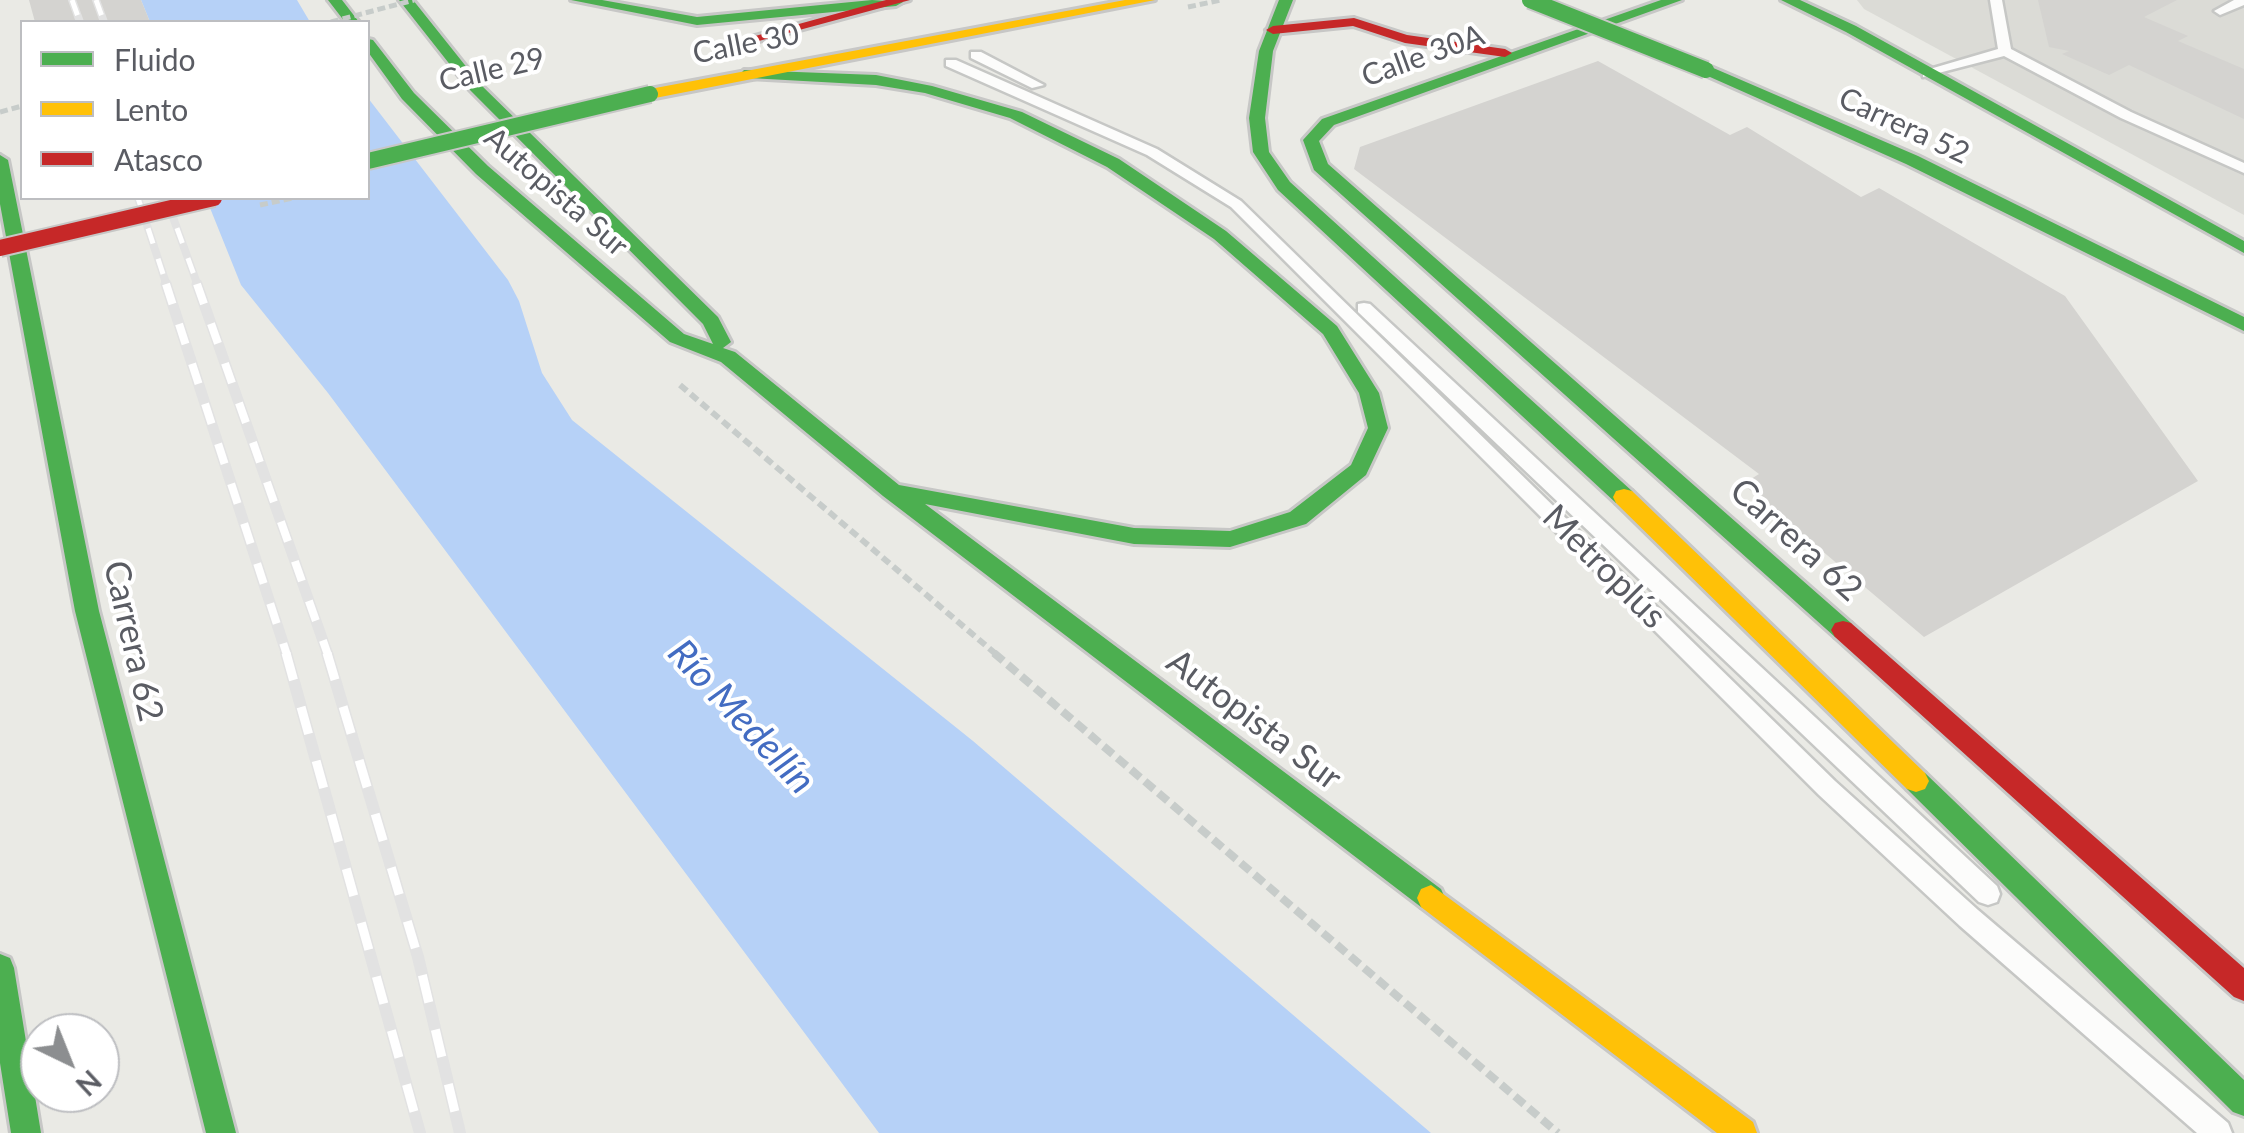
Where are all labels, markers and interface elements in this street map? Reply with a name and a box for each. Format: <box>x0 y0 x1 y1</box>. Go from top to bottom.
street label: Calle 30 <box>690 16 802 72</box>
street label: Calle 30A <box>1357 17 1489 95</box>
legend <box>20 20 370 200</box>
street label: Calle 29 <box>436 40 548 100</box>
text: Fluido <box>114 41 196 77</box>
street label: Carrera 52 <box>1833 80 1975 172</box>
text: Lento <box>114 91 188 127</box>
street label: Autopista Sur <box>477 120 635 264</box>
text: Atasco <box>114 141 203 177</box>
street label: Carrera 62 <box>1721 470 1871 610</box>
street label: Metroplús <box>1534 497 1674 637</box>
street label: Carrera 62 <box>94 557 172 725</box>
water label: Río Medellín <box>658 631 824 803</box>
street label: Autopista Sur <box>1158 641 1350 799</box>
north arrow <box>20 1013 120 1113</box>
text: N <box>70 1064 109 1103</box>

